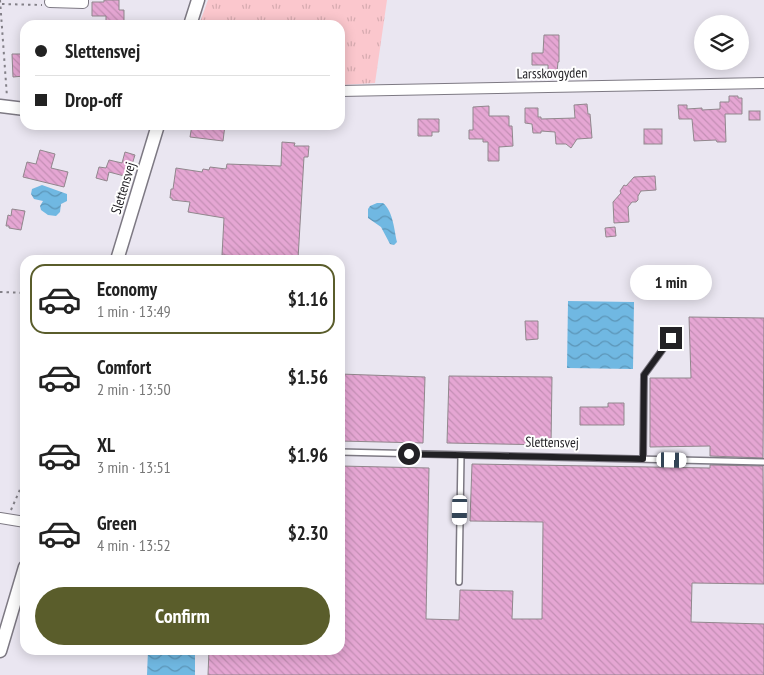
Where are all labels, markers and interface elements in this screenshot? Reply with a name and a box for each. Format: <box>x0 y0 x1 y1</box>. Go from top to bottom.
map controls <box>694 15 749 70</box>
button: layers <box>694 15 749 70</box>
text: Slettensvej <box>65 39 140 63</box>
street label: Larsskovgyden <box>517 63 587 83</box>
text: Drop-off <box>65 88 122 112</box>
street label: Slettensvej <box>107 160 139 216</box>
callout: 1 min <box>630 266 712 300</box>
text: 1 min <box>655 272 687 292</box>
icon: car <box>37 277 82 322</box>
text: Economy <box>97 277 157 301</box>
text: $1.16 <box>288 287 328 311</box>
text: 1 min · 13:49 <box>97 301 171 321</box>
route end <box>660 327 682 349</box>
icon: car <box>37 355 82 400</box>
text: Comfort <box>97 355 151 379</box>
text: $1.56 <box>288 365 328 389</box>
text: 2 min · 13:50 <box>97 379 171 399</box>
icon: car <box>37 433 82 478</box>
text: XL <box>97 433 115 457</box>
street label: Slettensvej <box>525 433 579 451</box>
text: $1.96 <box>288 443 328 467</box>
route start <box>398 443 420 465</box>
car <box>656 452 687 468</box>
text: 3 min · 13:51 <box>97 457 171 477</box>
car <box>452 495 467 525</box>
icon: car <box>37 511 82 556</box>
text: Green <box>97 511 137 535</box>
text: $2.30 <box>288 521 328 545</box>
text: 4 min · 13:52 <box>97 535 171 555</box>
button: Confirm <box>35 587 330 645</box>

